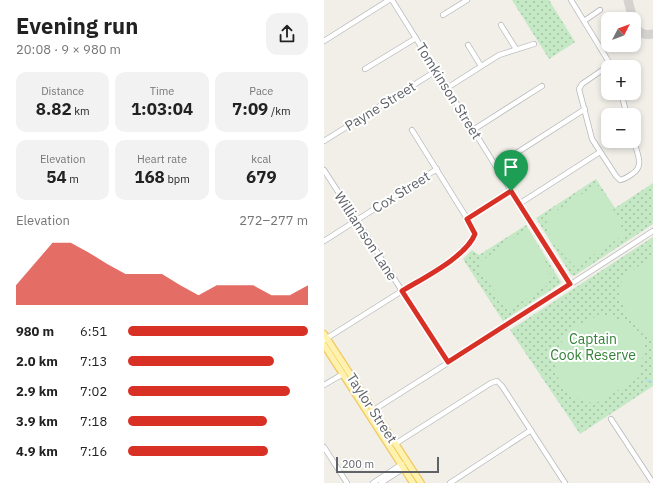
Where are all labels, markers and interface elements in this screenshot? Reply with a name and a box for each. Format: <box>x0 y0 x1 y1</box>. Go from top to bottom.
text: Evening run <box>16 11 138 40</box>
north arrow <box>601 12 641 52</box>
map controls <box>601 12 641 148</box>
button: share <box>266 13 308 55</box>
street label: Tomkinson Street <box>412 39 486 143</box>
text: 20:08 · 9 × 980 m <box>16 41 121 58</box>
button: + <box>601 60 641 100</box>
street label: Payne Street <box>341 77 419 135</box>
text: Distance <box>41 84 84 98</box>
text: Time <box>150 84 174 98</box>
text: Pace <box>249 84 273 98</box>
text: 8.82 <box>36 98 72 120</box>
text: 1:03:04 <box>131 98 193 120</box>
text: 7:09 <box>232 98 268 120</box>
text: km <box>72 104 90 118</box>
text: /km <box>268 104 291 118</box>
button: − <box>601 108 641 148</box>
pin <box>494 150 528 191</box>
text: Elevation <box>40 152 85 166</box>
text: Heart rate <box>137 152 187 166</box>
text: kcal <box>251 152 271 166</box>
icon: arrive <box>500 156 522 178</box>
text: 54 <box>46 166 67 188</box>
text: 168 <box>134 166 165 188</box>
text: 679 <box>246 166 277 188</box>
street label: Cox Street <box>369 167 433 217</box>
text: m <box>67 172 79 186</box>
text: bpm <box>165 172 190 186</box>
street label: Williamson Lane <box>330 188 402 284</box>
text: Elevation <box>16 212 70 229</box>
text: 272–277 m <box>239 212 308 229</box>
text: 980 m <box>16 323 54 340</box>
text: 6:51 <box>80 323 107 340</box>
park label: Captain Cook Reserve <box>550 330 636 364</box>
text: 2.0 km <box>16 353 58 370</box>
text: 7:13 <box>80 353 107 370</box>
street label: Taylor Street <box>343 370 401 446</box>
text: 2.9 km <box>16 383 58 400</box>
text: 7:02 <box>80 383 107 400</box>
text: 3.9 km <box>16 413 58 430</box>
text: 7:18 <box>80 413 107 430</box>
text: 4.9 km <box>16 443 58 460</box>
text: 7:16 <box>80 443 107 460</box>
scale bar <box>336 455 439 474</box>
text: 200 m <box>342 457 374 471</box>

